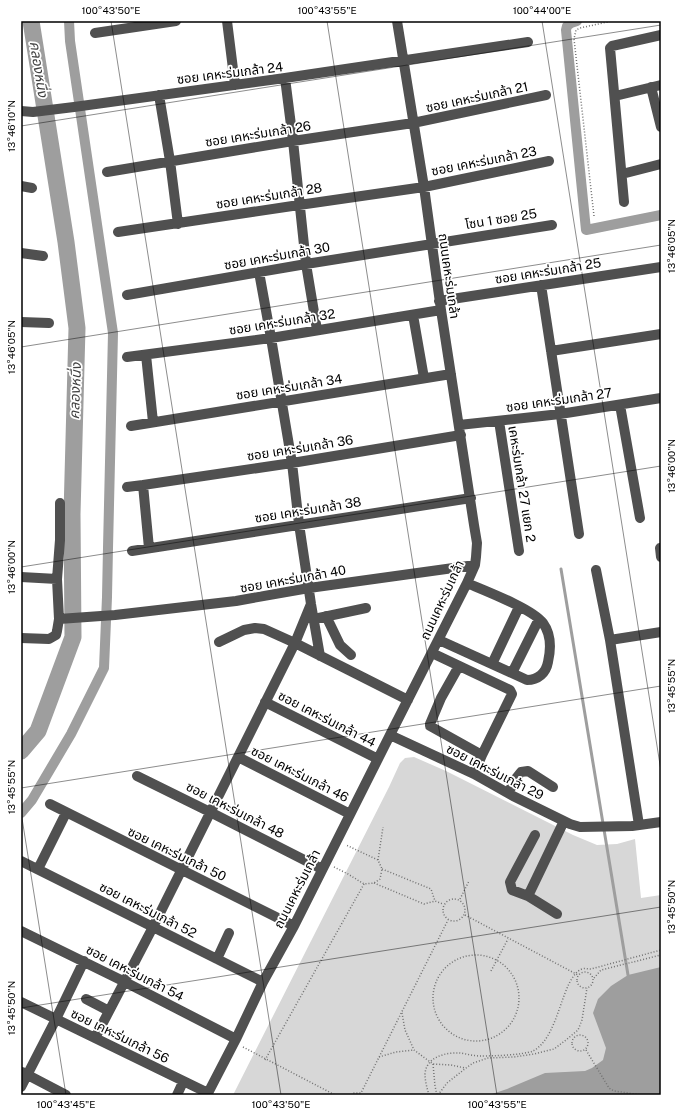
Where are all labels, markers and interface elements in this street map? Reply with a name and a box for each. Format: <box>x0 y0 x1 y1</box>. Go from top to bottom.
text: 100°43'50"E <box>82 4 140 16</box>
text: 100°43'55"E <box>297 4 357 16</box>
text: 100°44'00"E <box>513 4 571 16</box>
water label: คลองหนึ่ง <box>27 40 54 100</box>
street label: ซอย เคหะร่มเกล้า 24 <box>176 59 284 87</box>
street label: ซอย เคหะร่มเกล้า 21 <box>425 79 529 115</box>
text: 13°46'10"N <box>5 100 17 152</box>
street label: ซอย เคหะร่มเกล้า 26 <box>204 118 312 150</box>
street label: ซอย เคหะร่มเกล้า 23 <box>430 143 538 179</box>
street label: ซอย เคหะร่มเกล้า 28 <box>215 180 323 212</box>
street label: โซน 1 ซอย 25 <box>464 206 538 232</box>
text: 13°46'05"N <box>665 219 677 273</box>
street label: ถนนเคหะร่มเกล้า <box>436 232 462 320</box>
street label: ซอย เคหะร่มเกล้า 30 <box>223 239 331 273</box>
street label: ซอย เคหะร่มเกล้า 25 <box>494 255 602 287</box>
street label: ซอย เคหะร่มเกล้า 32 <box>228 306 336 338</box>
text: 13°46'05"N <box>5 320 17 374</box>
water label: คลองหนึ่ง <box>64 361 84 419</box>
street label: ซอย เคหะร่มเกล้า 34 <box>235 371 343 403</box>
street label: ซอย เคหะร่มเกล้า 27 <box>505 385 613 415</box>
street label: เคหะร่มเกล้า 27 แยก 2 <box>505 425 539 544</box>
street label: ซอย เคหะร่มเกล้า 36 <box>246 432 354 464</box>
text: 13°46'00"N <box>665 439 677 493</box>
street label: ซอย เคหะร่มเกล้า 38 <box>254 494 362 526</box>
text: 13°46'00"N <box>5 540 17 594</box>
street label: ถนนเคหะร่มเกล้า <box>417 558 467 642</box>
street label: ซอย เคหะร่มเกล้า 40 <box>239 562 347 596</box>
text: 13°45'55"N <box>665 659 677 713</box>
street label: ซอย เคหะร่มเกล้า 44 <box>276 688 378 750</box>
street label: ซอย เคหะร่มเกล้า 29 <box>444 741 546 803</box>
street label: ซอย เคหะร่มเกล้า 46 <box>249 743 351 805</box>
text: 13°45'55"N <box>5 760 17 814</box>
street label: ซอย เคหะร่มเกล้า 48 <box>184 779 286 841</box>
street label: ซอย เคหะร่มเกล้า 50 <box>125 824 229 884</box>
street label: ถนนเคหะร่มเกล้า <box>271 847 323 931</box>
street label: ซอย เคหะร่มเกล้า 52 <box>97 879 199 941</box>
text: 13°45'50"N <box>665 880 677 934</box>
street label: ซอย เคหะร่มเกล้า 54 <box>84 942 186 1004</box>
text: 13°45'50"N <box>5 981 17 1035</box>
street label: ซอย เคหะร่มเกล้า 56 <box>68 1006 172 1066</box>
text: 100°43'45"E <box>36 1098 96 1110</box>
text: 100°43'50"E <box>252 1098 310 1110</box>
text: 100°43'55"E <box>467 1098 527 1110</box>

